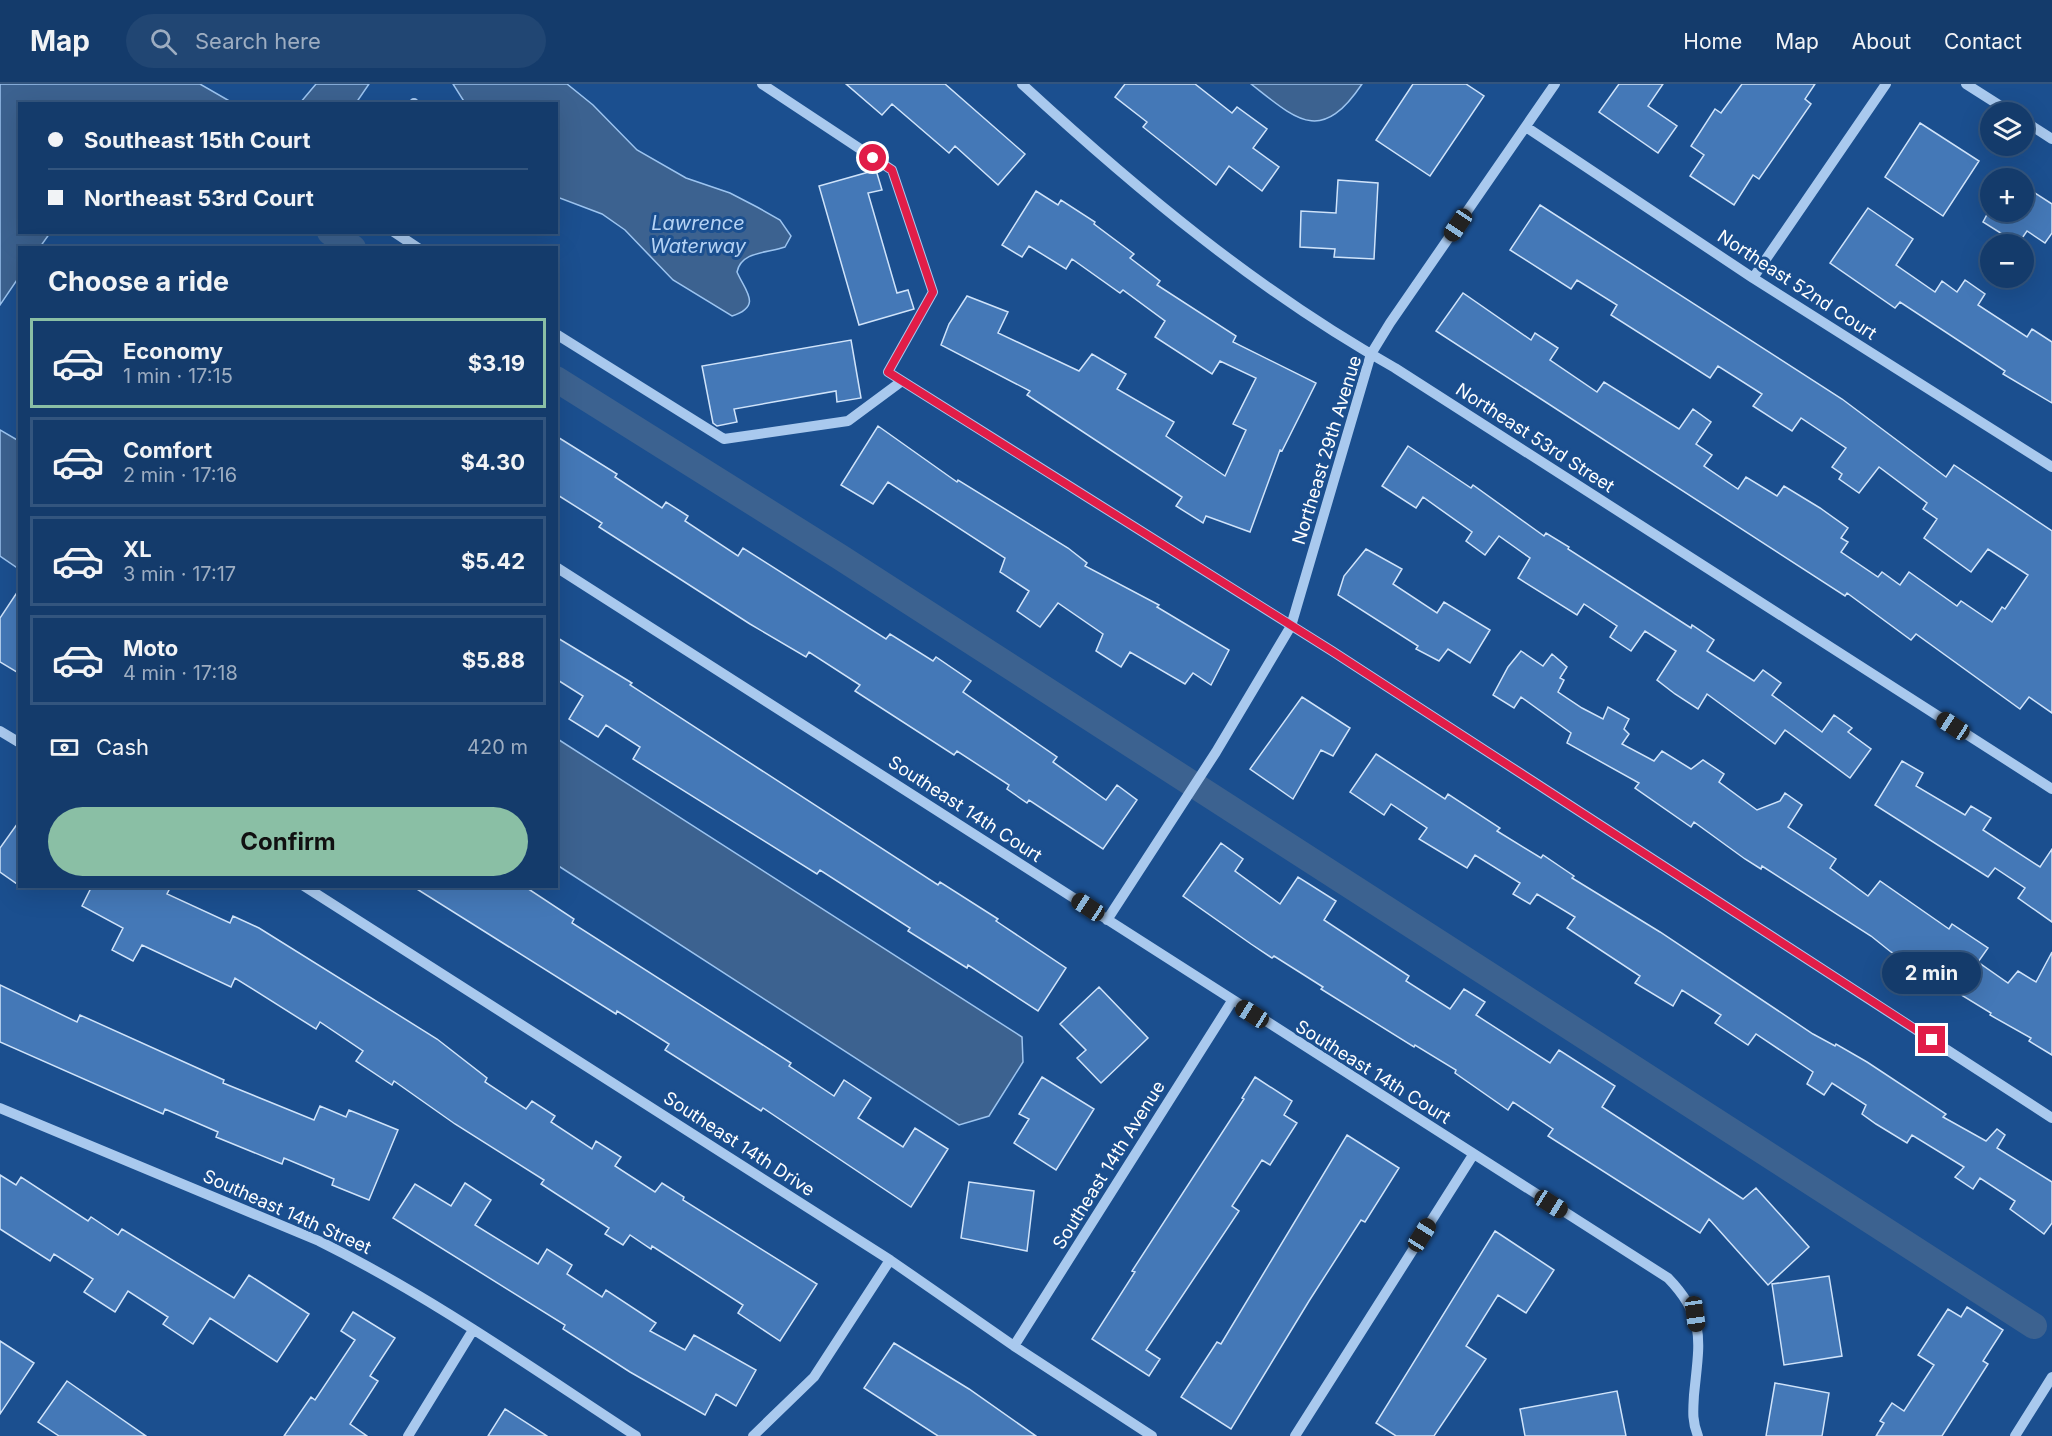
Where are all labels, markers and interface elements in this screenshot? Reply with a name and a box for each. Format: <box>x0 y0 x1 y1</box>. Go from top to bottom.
search box <box>126 14 546 68</box>
text: Map <box>30 24 90 58</box>
icon: search <box>147 25 180 58</box>
text: Search here <box>195 28 321 54</box>
text: Home <box>1683 29 1742 54</box>
text: Map <box>1775 29 1819 54</box>
text: About <box>1852 29 1911 54</box>
text: Contact <box>1944 29 2022 54</box>
map controls <box>1980 102 2034 288</box>
button: layers <box>1980 102 2034 156</box>
text: Southeast 15th Court <box>84 127 311 153</box>
route start <box>859 144 886 171</box>
button: + <box>1980 168 2034 222</box>
text: Northeast 53rd Court <box>84 185 314 211</box>
car <box>1440 205 1476 245</box>
water label: Lawrence Waterway <box>650 211 747 258</box>
street label: Northeast 52nd Court <box>1714 225 1881 344</box>
button: − <box>1980 234 2034 288</box>
text: Choose a ride <box>48 265 229 298</box>
icon: car <box>51 336 105 390</box>
text: Economy <box>123 338 223 364</box>
text: $3.19 <box>468 350 525 376</box>
street label: Northeast 29th Avenue <box>1288 353 1365 547</box>
text: 1 min · 17:15 <box>123 364 233 388</box>
street label: Northeast 53rd Street <box>1452 379 1618 497</box>
icon: car <box>51 435 105 489</box>
text: Comfort <box>123 437 212 463</box>
text: $4.30 <box>461 449 525 475</box>
text: 2 min · 17:16 <box>123 463 237 487</box>
icon: car <box>51 534 105 588</box>
text: XL <box>123 536 152 562</box>
text: $5.42 <box>461 548 525 574</box>
text: 3 min · 17:17 <box>123 562 236 586</box>
icon: car <box>51 633 105 687</box>
text: Moto <box>123 635 178 661</box>
text: $5.88 <box>462 647 525 673</box>
text: 4 min · 17:18 <box>123 661 238 685</box>
car <box>1933 709 1973 743</box>
icon: cash <box>48 731 81 764</box>
text: Cash <box>96 734 149 760</box>
text: 420 m <box>467 735 528 759</box>
street label: Southeast 14th Court <box>885 751 1046 866</box>
button: Confirm <box>48 807 528 876</box>
car <box>1068 890 1108 924</box>
callout: 2 min <box>1882 953 1982 995</box>
text: 2 min <box>1905 961 1958 985</box>
car <box>1232 997 1272 1031</box>
street label: Southeast 14th Court <box>1292 1015 1455 1128</box>
route end <box>1918 1026 1945 1053</box>
street label: Southeast 14th Avenue <box>1048 1077 1169 1253</box>
street label: Southeast 14th Drive <box>660 1087 819 1200</box>
street label: Southeast 14th Street <box>200 1165 375 1258</box>
car <box>1531 1187 1571 1221</box>
car <box>1405 1215 1439 1255</box>
car <box>1684 1295 1706 1333</box>

